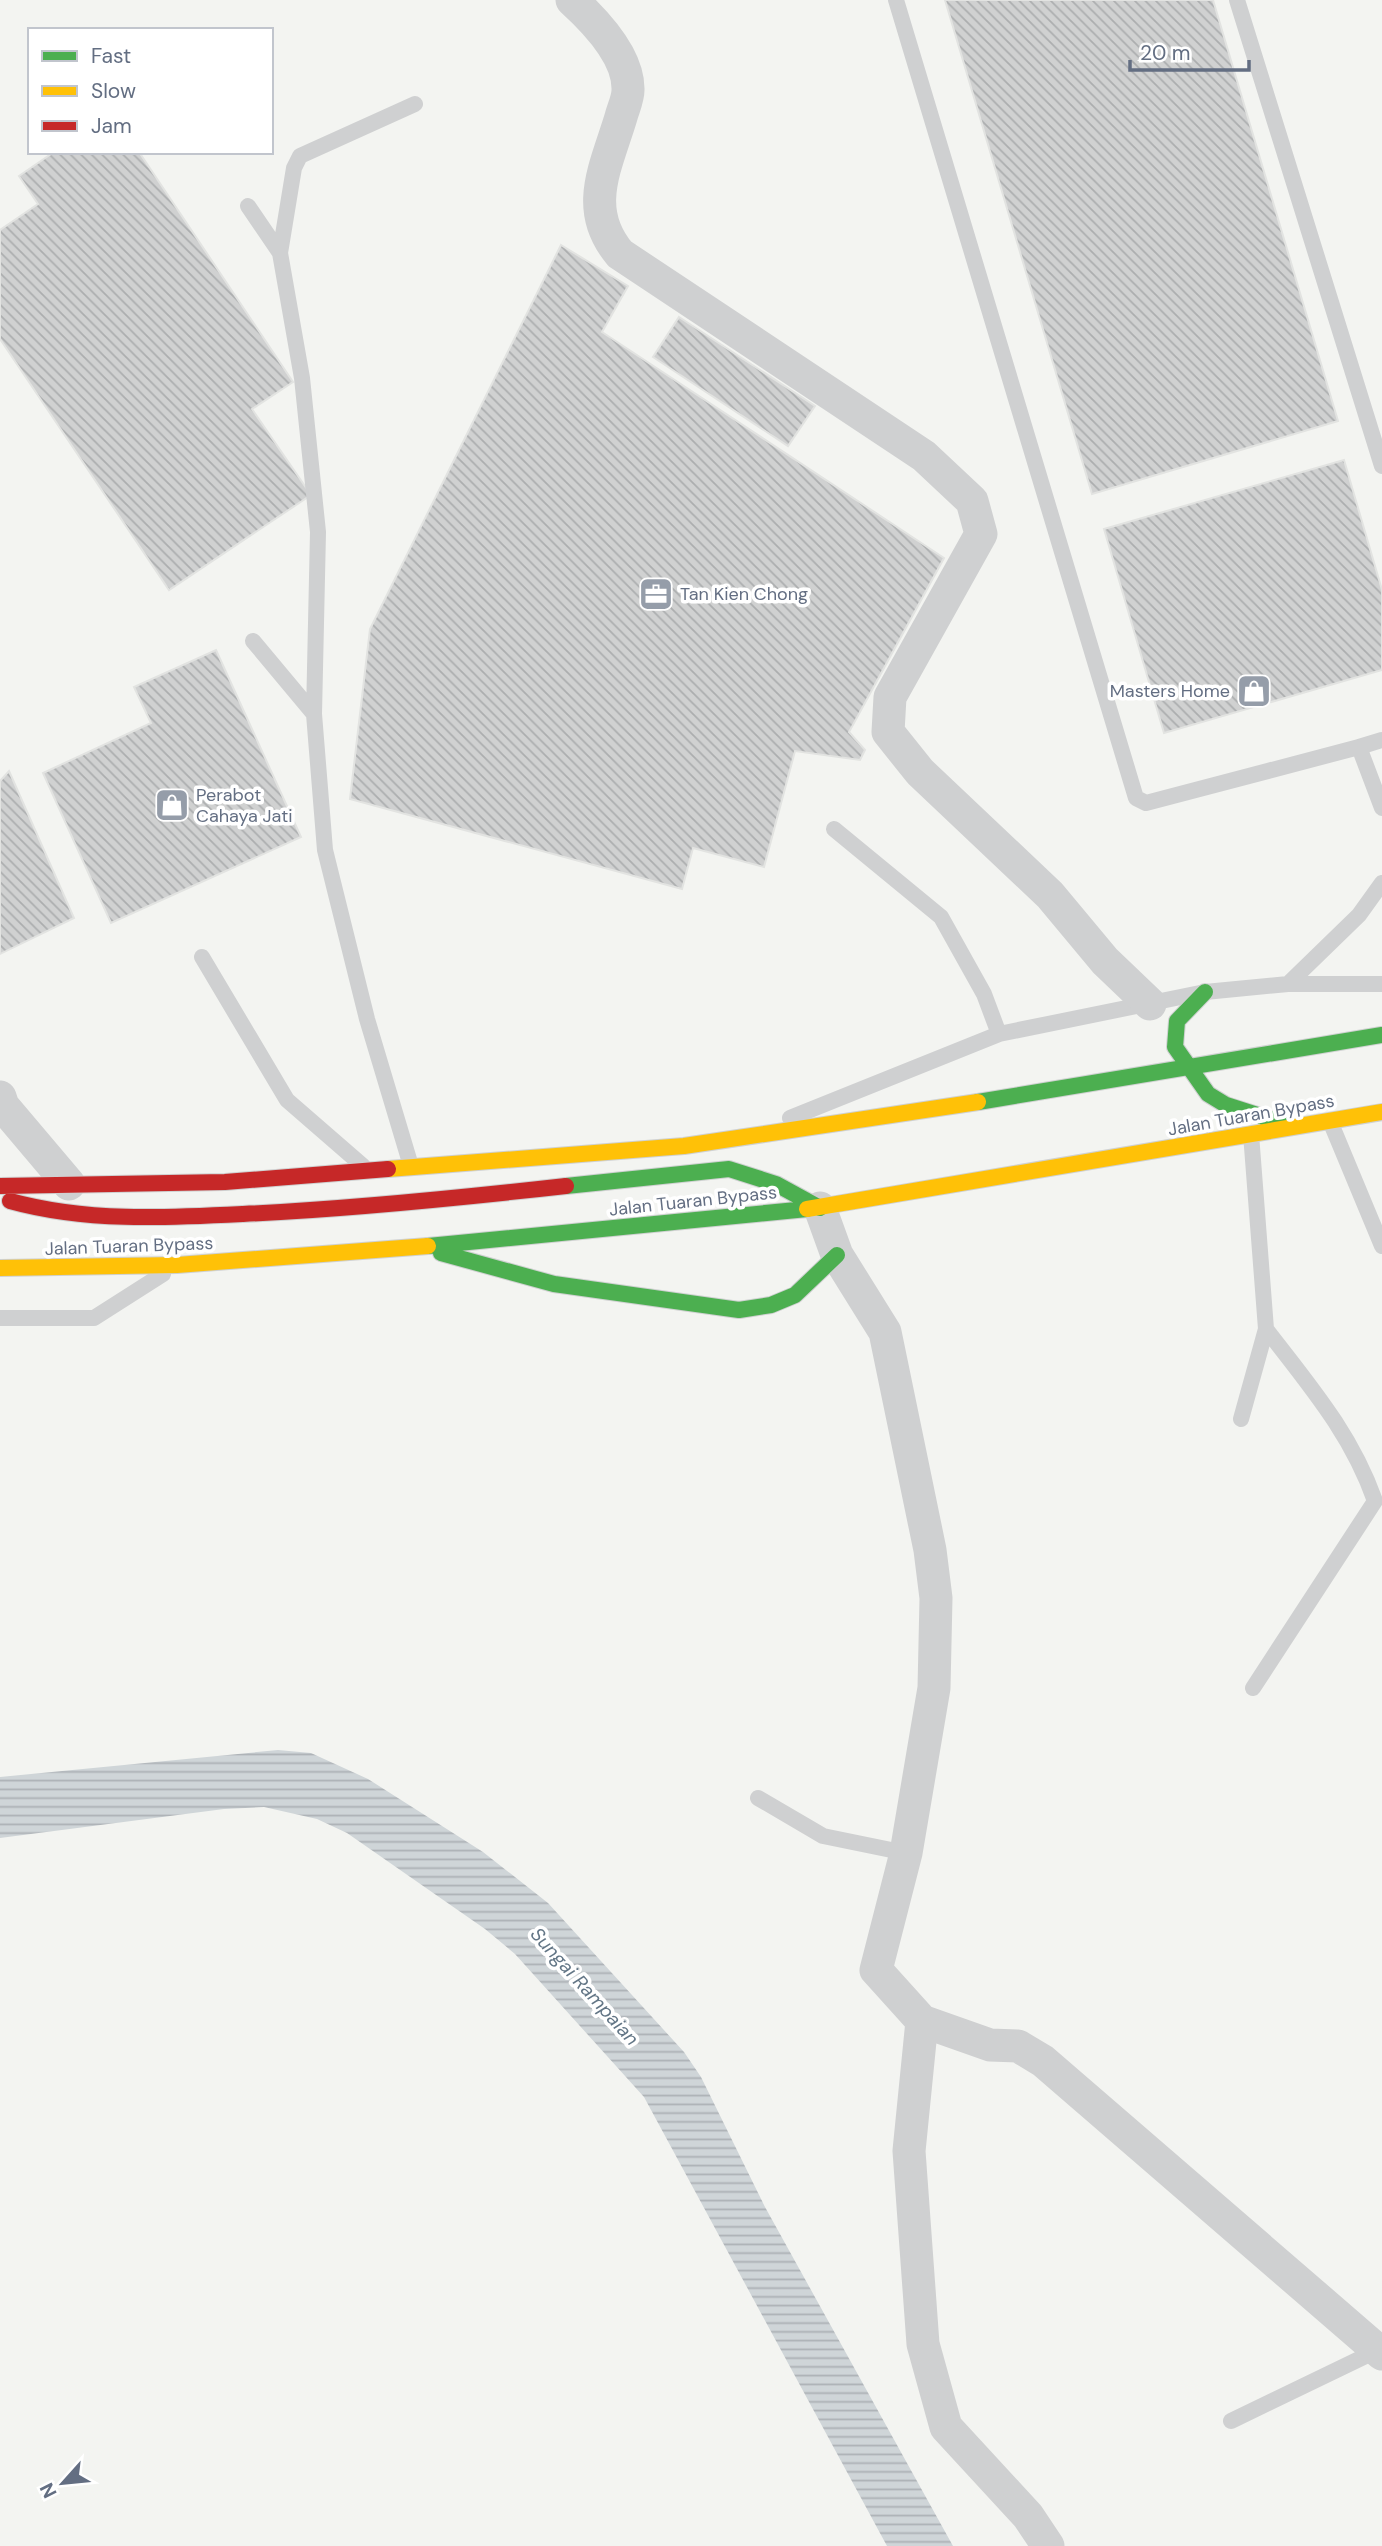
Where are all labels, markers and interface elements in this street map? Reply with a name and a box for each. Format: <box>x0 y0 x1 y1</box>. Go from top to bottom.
legend <box>28 28 273 154</box>
scale bar <box>1130 28 1249 72</box>
text: 20 m <box>1140 39 1191 67</box>
text: Fast <box>91 42 131 70</box>
text: Slow <box>91 77 136 105</box>
text: Jam <box>91 112 132 140</box>
office icon: Tan Kien Chong <box>637 575 675 613</box>
place label: Tan Kien Chong <box>680 582 808 606</box>
shop icon: Masters Home <box>1235 672 1273 710</box>
place label: Masters Home <box>1110 679 1230 703</box>
place label: Perabot Cahaya Jati <box>196 783 293 828</box>
shop icon: Perabot Cahaya Jati <box>153 786 191 824</box>
street label: Jalan Tuaran Bypass <box>1166 1089 1336 1141</box>
street label: Jalan Tuaran Bypass <box>608 1180 778 1222</box>
street label: Jalan Tuaran Bypass <box>44 1231 214 1261</box>
water label: Sungai Rampaian <box>525 1922 644 2051</box>
north arrow <box>28 2448 98 2518</box>
text: N <box>34 2479 63 2502</box>

